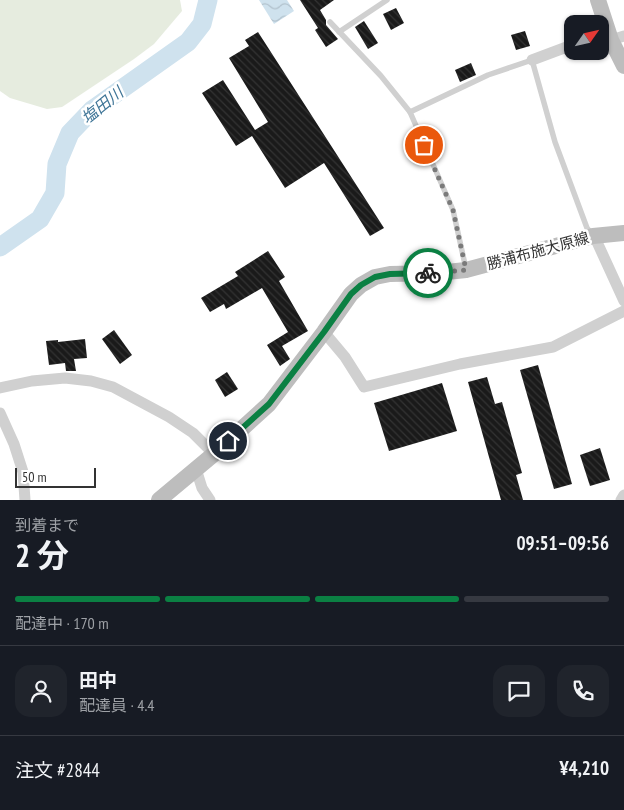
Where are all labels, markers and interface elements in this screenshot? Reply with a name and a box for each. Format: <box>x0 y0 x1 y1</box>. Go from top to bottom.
north arrow <box>564 15 609 60</box>
map controls <box>564 15 609 60</box>
water label: 塩田川 <box>77 81 128 128</box>
pin <box>403 124 445 166</box>
icon: bag <box>410 131 438 159</box>
street label: 勝浦布施大原線 <box>485 228 591 273</box>
courier <box>403 248 453 298</box>
icon: bike <box>414 259 442 287</box>
pin <box>207 420 249 462</box>
icon: home <box>214 427 242 455</box>
scale bar <box>15 465 96 488</box>
text: 50 m <box>22 468 47 486</box>
text: 到着まで <box>15 515 79 535</box>
text: 09:51–09:56 <box>516 531 609 555</box>
text: 2 分 <box>15 534 69 576</box>
text: 配達中 · 170 m <box>15 613 109 633</box>
button: person <box>15 665 67 717</box>
button: chat <box>493 665 545 717</box>
button: phone <box>557 665 609 717</box>
text: 田中 <box>79 668 117 692</box>
text: 配達員 · 4.4 <box>79 695 154 715</box>
text: ¥4,210 <box>559 756 609 780</box>
text: 注文 #2844 <box>15 758 100 782</box>

